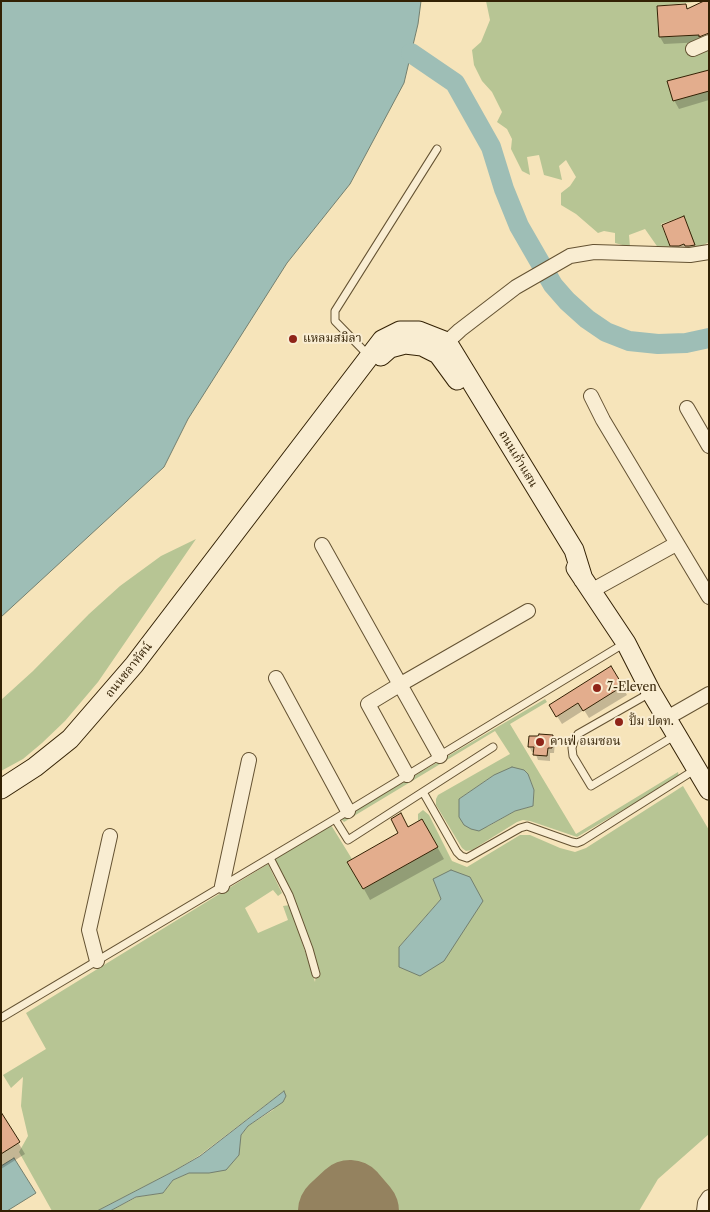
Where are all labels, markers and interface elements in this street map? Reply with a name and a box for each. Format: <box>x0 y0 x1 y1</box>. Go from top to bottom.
place label: แหลมสมิลา <box>303 332 362 346</box>
marker: แหลมสมิลา <box>287 333 299 345</box>
street label: ถนนเก้าแสน <box>495 428 541 490</box>
street label: ถนนชลาทัศน์ <box>102 640 156 700</box>
place label: 7-Eleven <box>607 681 657 695</box>
marker: 7-Eleven <box>591 682 603 694</box>
place label: ปั้ม ปตท. <box>629 715 674 729</box>
marker: ปั้ม ปตท. <box>613 716 625 728</box>
place label: คาเฟ่ อเมซอน <box>550 735 621 749</box>
marker: คาเฟ่ อเมซอน <box>534 736 546 748</box>

